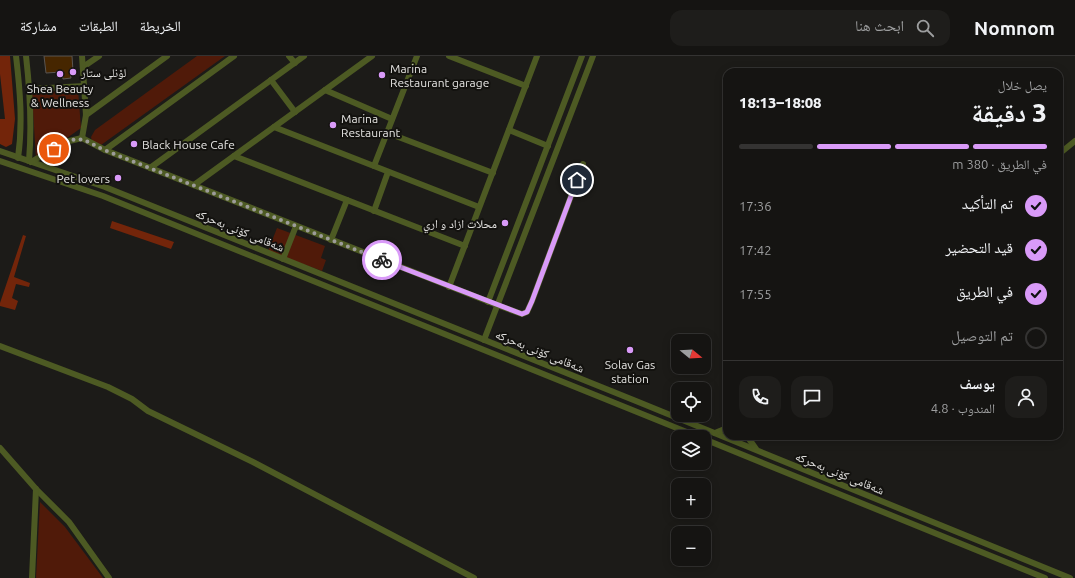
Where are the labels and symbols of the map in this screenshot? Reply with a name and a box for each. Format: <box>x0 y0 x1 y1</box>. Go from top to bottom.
place label: Marina Restaurant garage <box>390 62 489 89</box>
place label: لۆنلی ستار <box>80 66 126 80</box>
marker: لۆنلی ستار <box>68 67 78 77</box>
marker: Shea Beauty & Wellness <box>55 69 65 79</box>
marker: Marina Restaurant garage <box>377 70 387 80</box>
place label: Shea Beauty & Wellness <box>27 82 93 109</box>
place label: Marina Restaurant <box>341 112 401 139</box>
marker: Marina Restaurant <box>328 120 338 130</box>
pin <box>37 132 71 166</box>
place label: Black House Cafe <box>142 138 235 151</box>
marker: Black House Cafe <box>129 139 139 149</box>
pin <box>560 163 594 197</box>
place label: Pet lovers <box>57 172 110 185</box>
marker: Pet lovers <box>113 173 123 183</box>
street label: شەقامی کۆنی بەحرکە <box>193 206 286 255</box>
place label: محلات ازاد و اري <box>423 217 497 234</box>
marker: محلات ازاد و اري <box>500 218 510 228</box>
courier <box>362 240 402 280</box>
street label: شەقامی کۆنی بەحرکە <box>493 327 586 376</box>
north arrow <box>671 334 711 374</box>
marker: Solav Gas station <box>625 345 635 355</box>
place label: Solav Gas station <box>605 358 655 385</box>
street label: شەقامی کۆنی بەحرکە <box>793 449 886 498</box>

